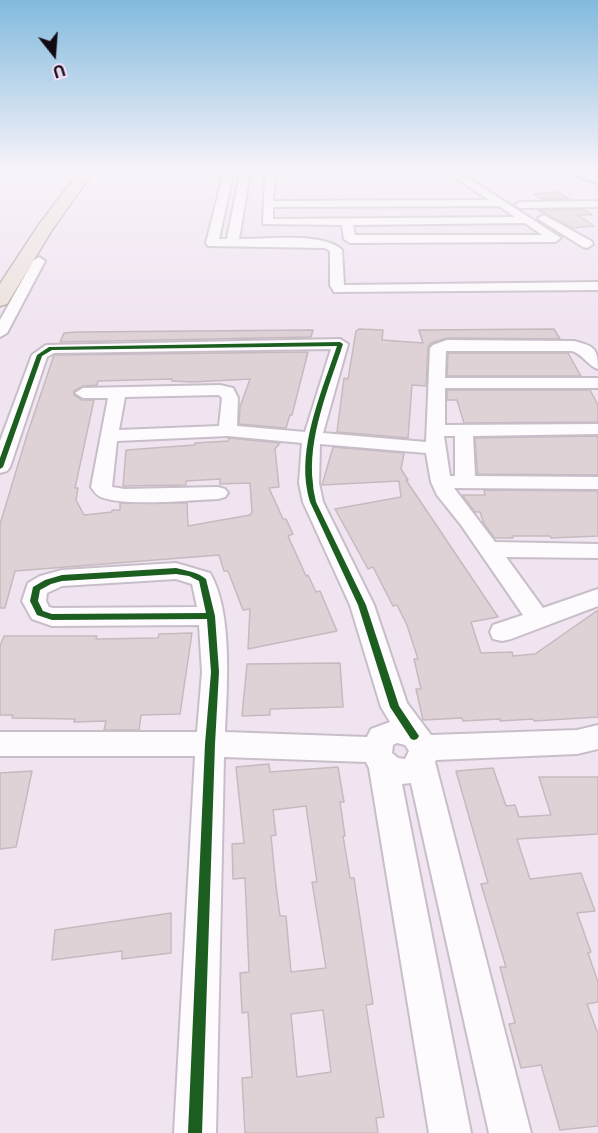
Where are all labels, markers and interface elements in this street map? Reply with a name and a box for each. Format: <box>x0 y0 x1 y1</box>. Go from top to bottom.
north arrow <box>24 24 84 84</box>
text: U <box>51 60 68 82</box>

